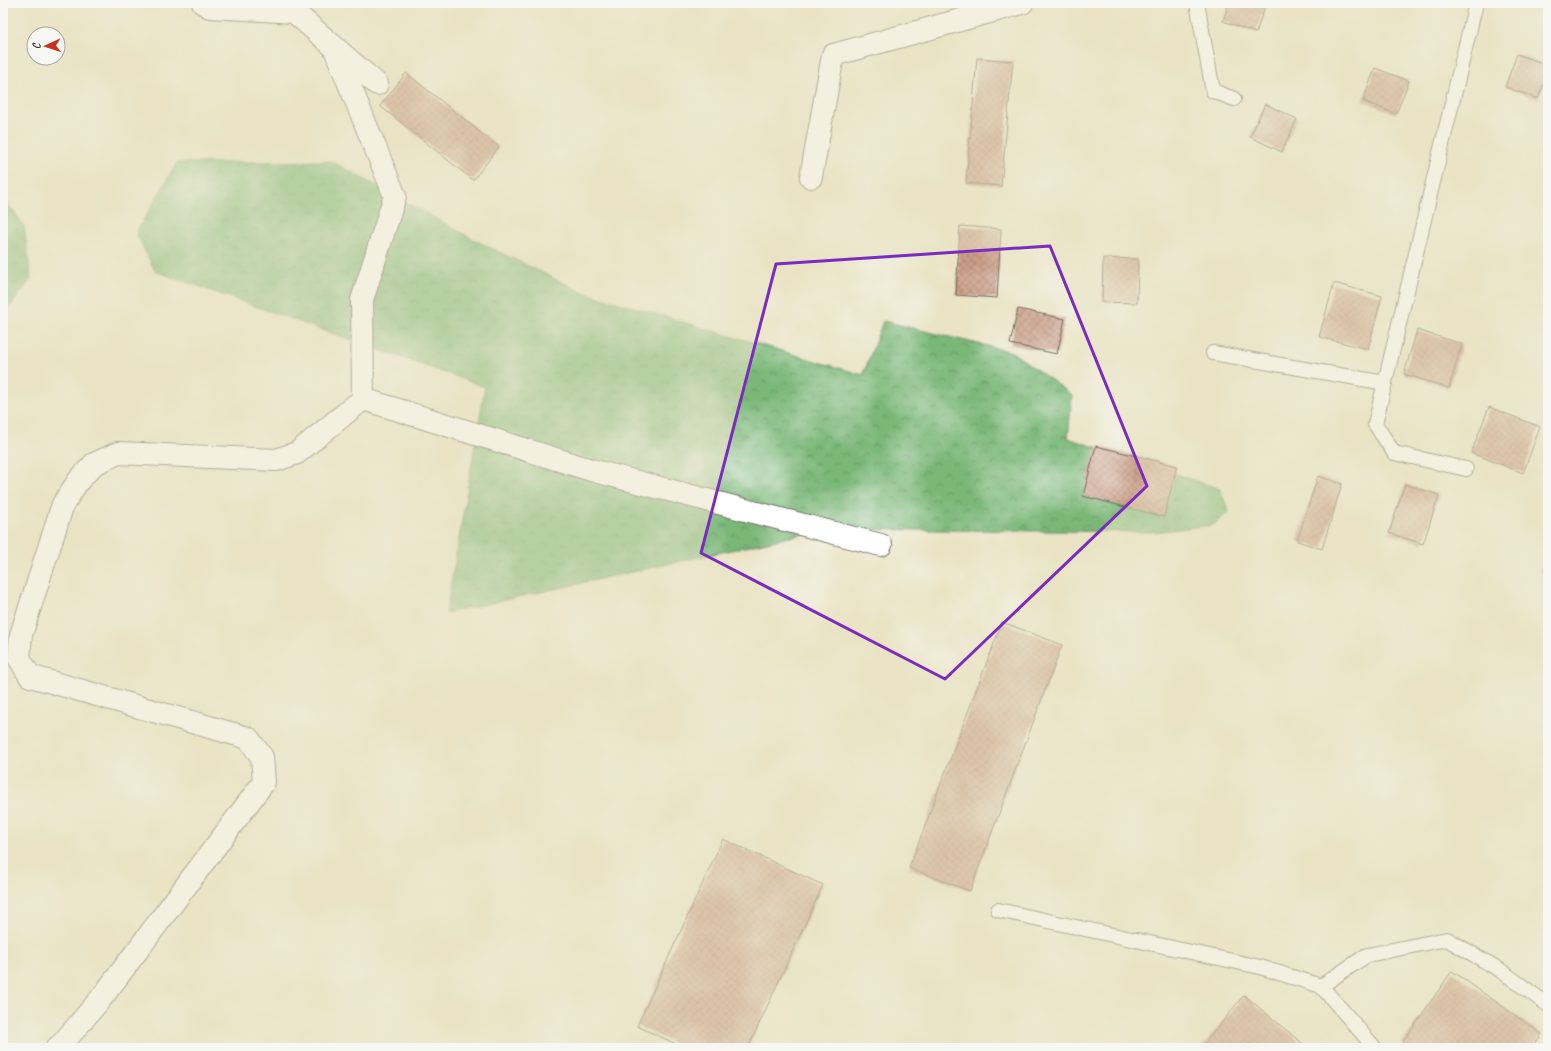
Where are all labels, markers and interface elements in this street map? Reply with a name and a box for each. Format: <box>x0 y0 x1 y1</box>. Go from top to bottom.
north arrow <box>26 26 66 66</box>
text: С <box>29 42 43 50</box>

